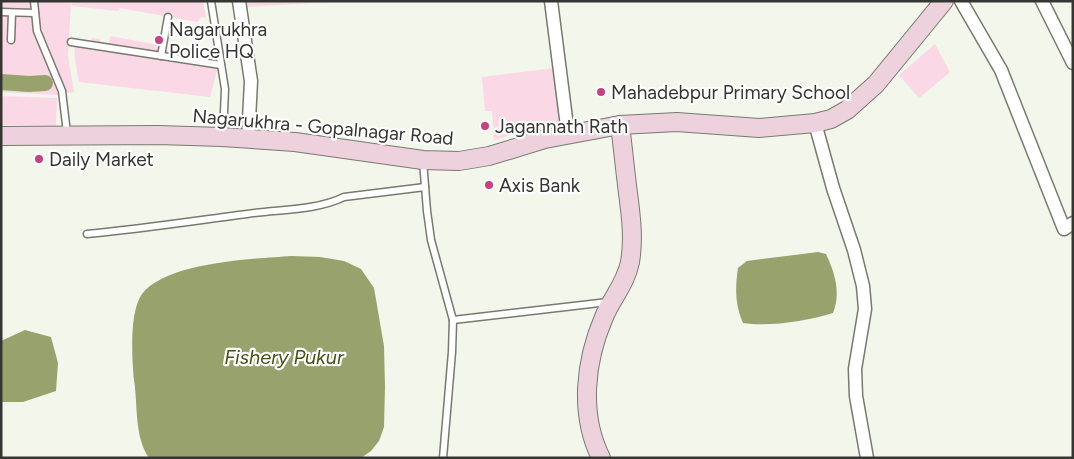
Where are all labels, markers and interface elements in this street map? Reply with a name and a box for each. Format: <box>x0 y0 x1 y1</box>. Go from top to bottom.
place label: Nagarukhra Police HQ <box>169 18 267 63</box>
marker: Nagarukhra Police HQ <box>153 34 165 46</box>
place label: Mahadebpur Primary School <box>611 81 850 104</box>
marker: Mahadebpur Primary School <box>595 86 607 98</box>
street label: Nagarukhra - Gopalnagar Road <box>191 104 455 150</box>
place label: Jagannath Rath <box>495 115 628 138</box>
marker: Jagannath Rath <box>479 120 491 132</box>
place label: Daily Market <box>49 148 154 171</box>
marker: Daily Market <box>33 153 45 165</box>
place label: Axis Bank <box>499 174 581 197</box>
marker: Axis Bank <box>483 179 495 191</box>
water label: Fishery Pukur <box>224 345 345 369</box>

